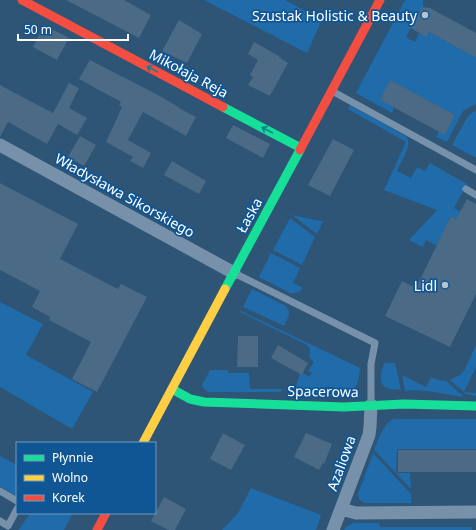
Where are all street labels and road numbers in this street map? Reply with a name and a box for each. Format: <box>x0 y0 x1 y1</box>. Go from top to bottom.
street label: Mikołaja Reja <box>146 44 232 102</box>
street label: Władysława Sikorskiego <box>52 149 198 241</box>
street label: Łaska <box>232 194 266 236</box>
street label: Spacerowa <box>287 381 359 401</box>
street label: Azaliowa <box>322 433 360 493</box>

